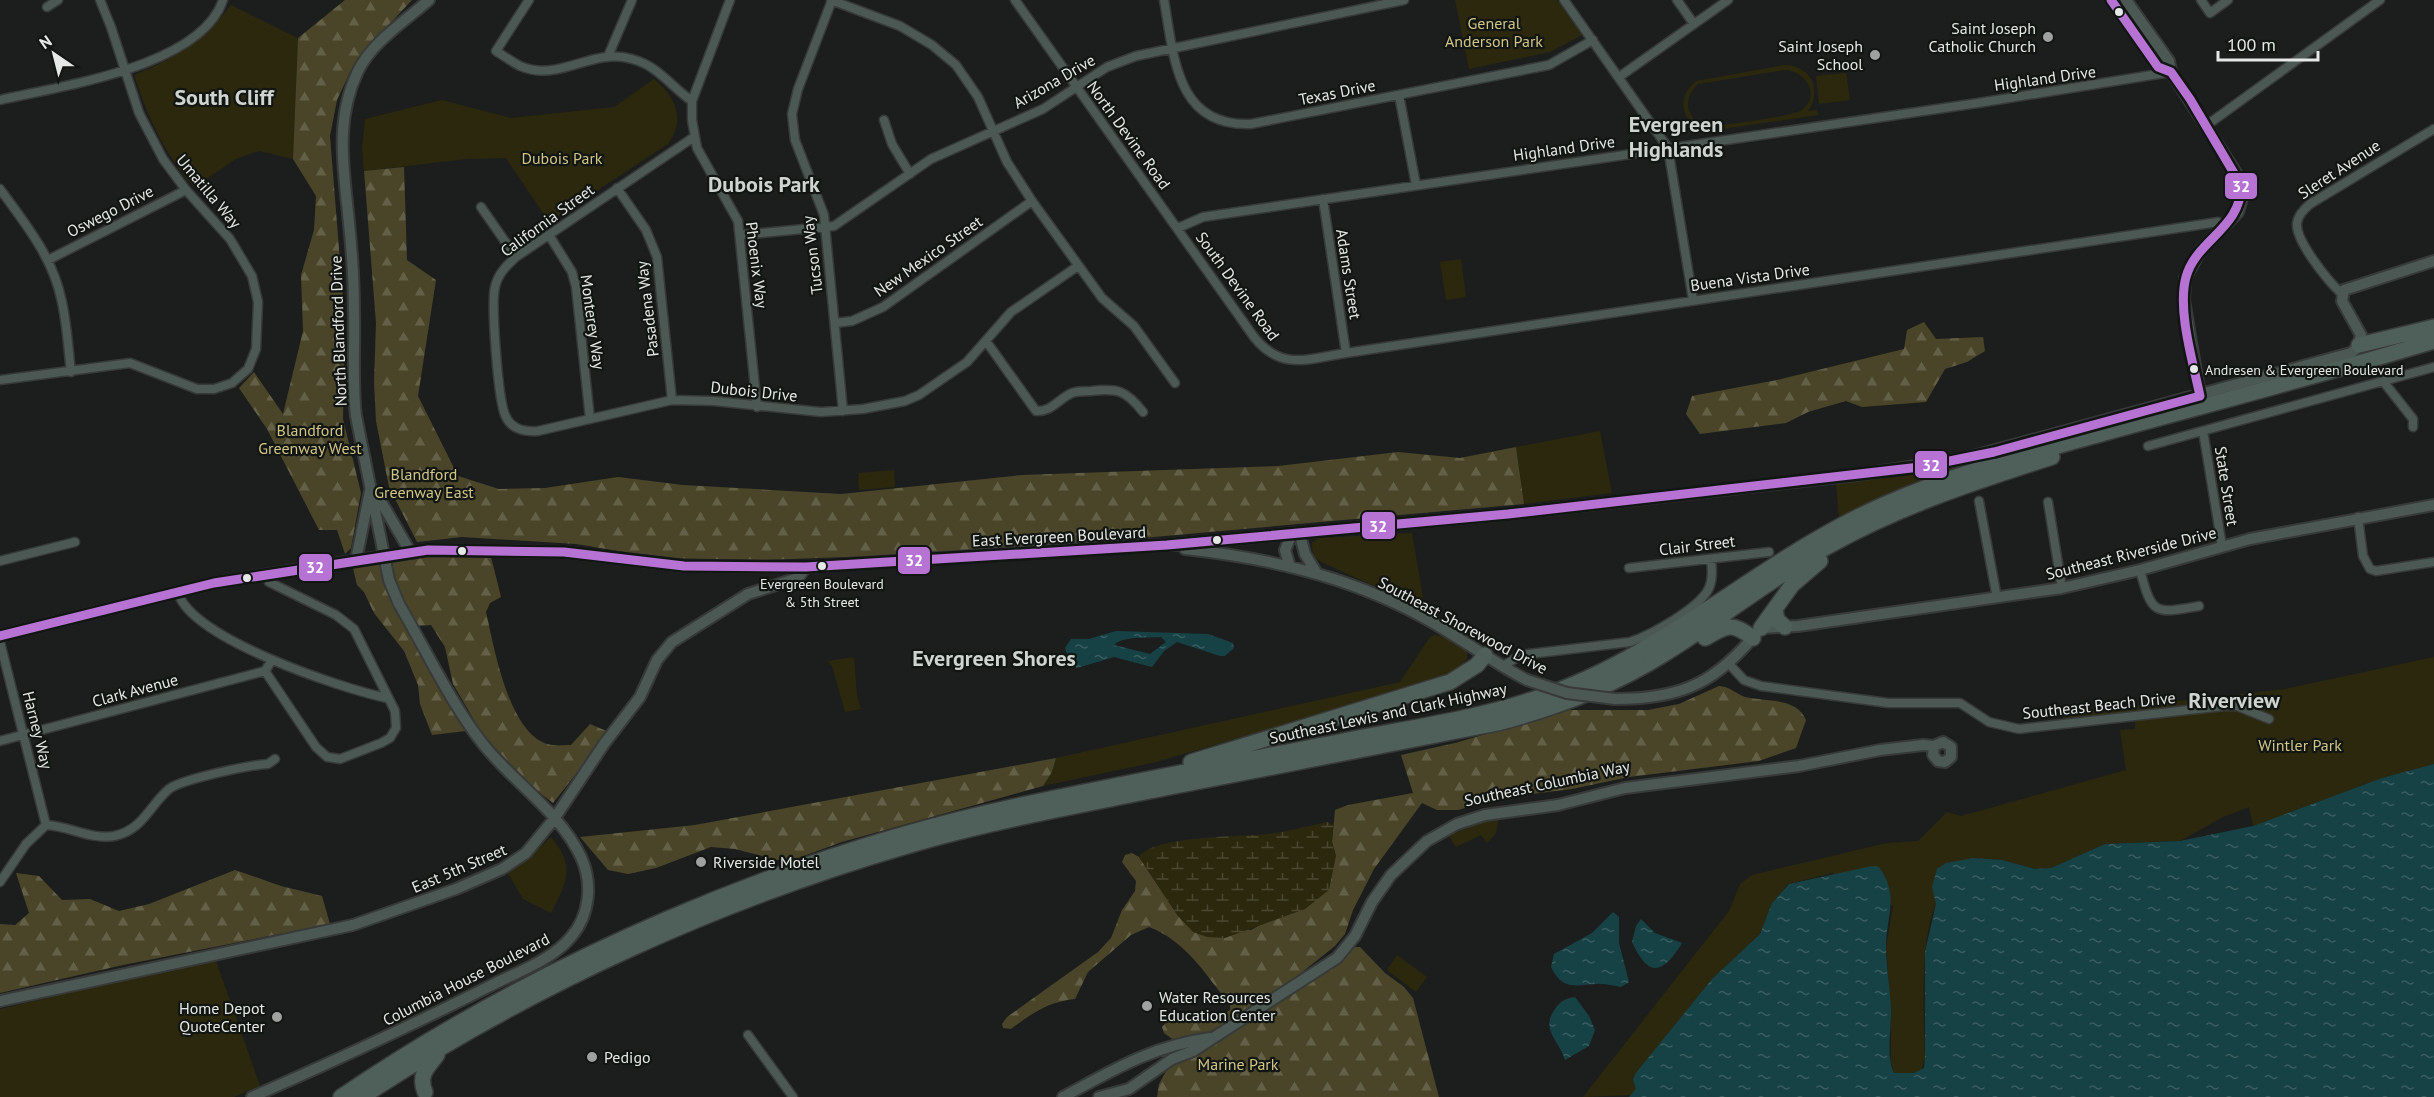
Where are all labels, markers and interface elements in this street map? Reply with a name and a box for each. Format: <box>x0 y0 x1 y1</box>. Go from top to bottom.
unlabelled marker <box>2113 6 2125 18</box>
park label: General Anderson Park <box>1445 13 1543 51</box>
place label: Saint Joseph Catholic Church <box>1928 18 2036 56</box>
north arrow <box>24 24 84 84</box>
scale bar <box>2218 24 2318 62</box>
marker: Saint Joseph Catholic Church <box>2041 30 2055 44</box>
text: N <box>35 31 55 53</box>
text: 100 m <box>2227 33 2276 56</box>
place label: Saint Joseph School <box>1778 36 1863 74</box>
marker: Saint Joseph School <box>1868 48 1882 62</box>
street label: Arizona Drive <box>1009 49 1099 113</box>
street label: Highland Drive <box>1993 61 2097 95</box>
street label: Texas Drive <box>1297 75 1377 109</box>
street label: North Devine Road <box>1083 77 1175 193</box>
district label: South Cliff <box>174 83 275 111</box>
district label: Evergreen Highlands <box>1629 110 1723 163</box>
street label: Highland Drive <box>1512 131 1616 165</box>
street label: Sleret Avenue <box>2294 135 2384 203</box>
park label: Dubois Park <box>521 148 603 168</box>
street label: Umatilla Way <box>172 150 246 232</box>
district label: Dubois Park <box>708 170 820 198</box>
line badge: 32 <box>2224 172 2258 200</box>
text: 32 <box>2232 176 2250 196</box>
street label: California Street <box>496 179 598 261</box>
street label: Oswego Drive <box>63 181 157 241</box>
street label: New Mexico Street <box>870 211 987 301</box>
street label: Tucson Way <box>797 214 827 295</box>
street label: Phoenix Way <box>742 221 772 310</box>
street label: South Devine Road <box>1192 228 1284 344</box>
street label: Adams Street <box>1332 228 1366 321</box>
street label: North Blandford Drive <box>325 255 351 407</box>
street label: Pasadena Way <box>631 259 663 358</box>
street label: Buena Vista Drive <box>1689 259 1811 295</box>
street label: Monterey Way <box>576 273 610 371</box>
place label: Andresen & Evergreen Boulevard <box>2205 361 2404 379</box>
marker: Andresen & Evergreen Boulevard <box>2188 363 2200 375</box>
street label: Dubois Drive <box>709 376 799 406</box>
park label: Blandford Greenway West <box>258 420 362 458</box>
street label: State Street <box>2211 445 2243 528</box>
line badge: 32 <box>1914 450 1948 479</box>
text: 32 <box>1922 455 1940 475</box>
park label: Blandford Greenway East <box>374 464 474 502</box>
line badge: 32 <box>1361 511 1396 540</box>
text: 32 <box>1369 516 1387 536</box>
street label: East Evergreen Boulevard <box>971 521 1147 551</box>
street label: Southeast Riverside Drive <box>2044 522 2218 584</box>
street label: Clair Street <box>1658 530 1737 560</box>
unlabelled marker <box>1211 534 1223 546</box>
unlabelled marker <box>456 545 468 557</box>
line badge: 32 <box>897 546 931 575</box>
text: 32 <box>905 550 923 570</box>
line badge: 32 <box>298 553 333 582</box>
text: 32 <box>306 557 324 577</box>
marker: Evergreen Boulevard & 5th Street <box>816 560 828 572</box>
unlabelled marker <box>241 572 253 584</box>
street label: Southeast Shorewood Drive <box>1375 572 1551 678</box>
place label: Evergreen Boulevard & 5th Street <box>760 575 884 611</box>
district label: Evergreen Shores <box>912 644 1076 672</box>
street label: Clark Avenue <box>90 669 180 711</box>
street label: Southeast Lewis and Clark Highway <box>1267 678 1509 748</box>
district label: Riverview <box>2188 686 2281 714</box>
street label: Southeast Beach Drive <box>2021 687 2177 723</box>
street label: Harney Way <box>19 689 57 772</box>
park label: Wintler Park <box>2258 735 2342 755</box>
street label: Southeast Columbia Way <box>1462 756 1632 810</box>
street label: East 5th Street <box>409 839 510 897</box>
place label: Riverside Motel <box>713 852 820 872</box>
marker: Riverside Motel <box>694 855 708 869</box>
street label: Columbia House Boulevard <box>379 928 553 1030</box>
place label: Water Resources Education Center <box>1159 987 1276 1025</box>
place label: Home Depot QuoteCenter <box>179 998 266 1036</box>
marker: Water Resources Education Center <box>1140 999 1154 1013</box>
marker: Home Depot QuoteCenter <box>270 1010 284 1024</box>
place label: Pedigo <box>604 1047 651 1067</box>
marker: Pedigo <box>585 1050 599 1064</box>
park label: Marine Park <box>1198 1054 1279 1074</box>

